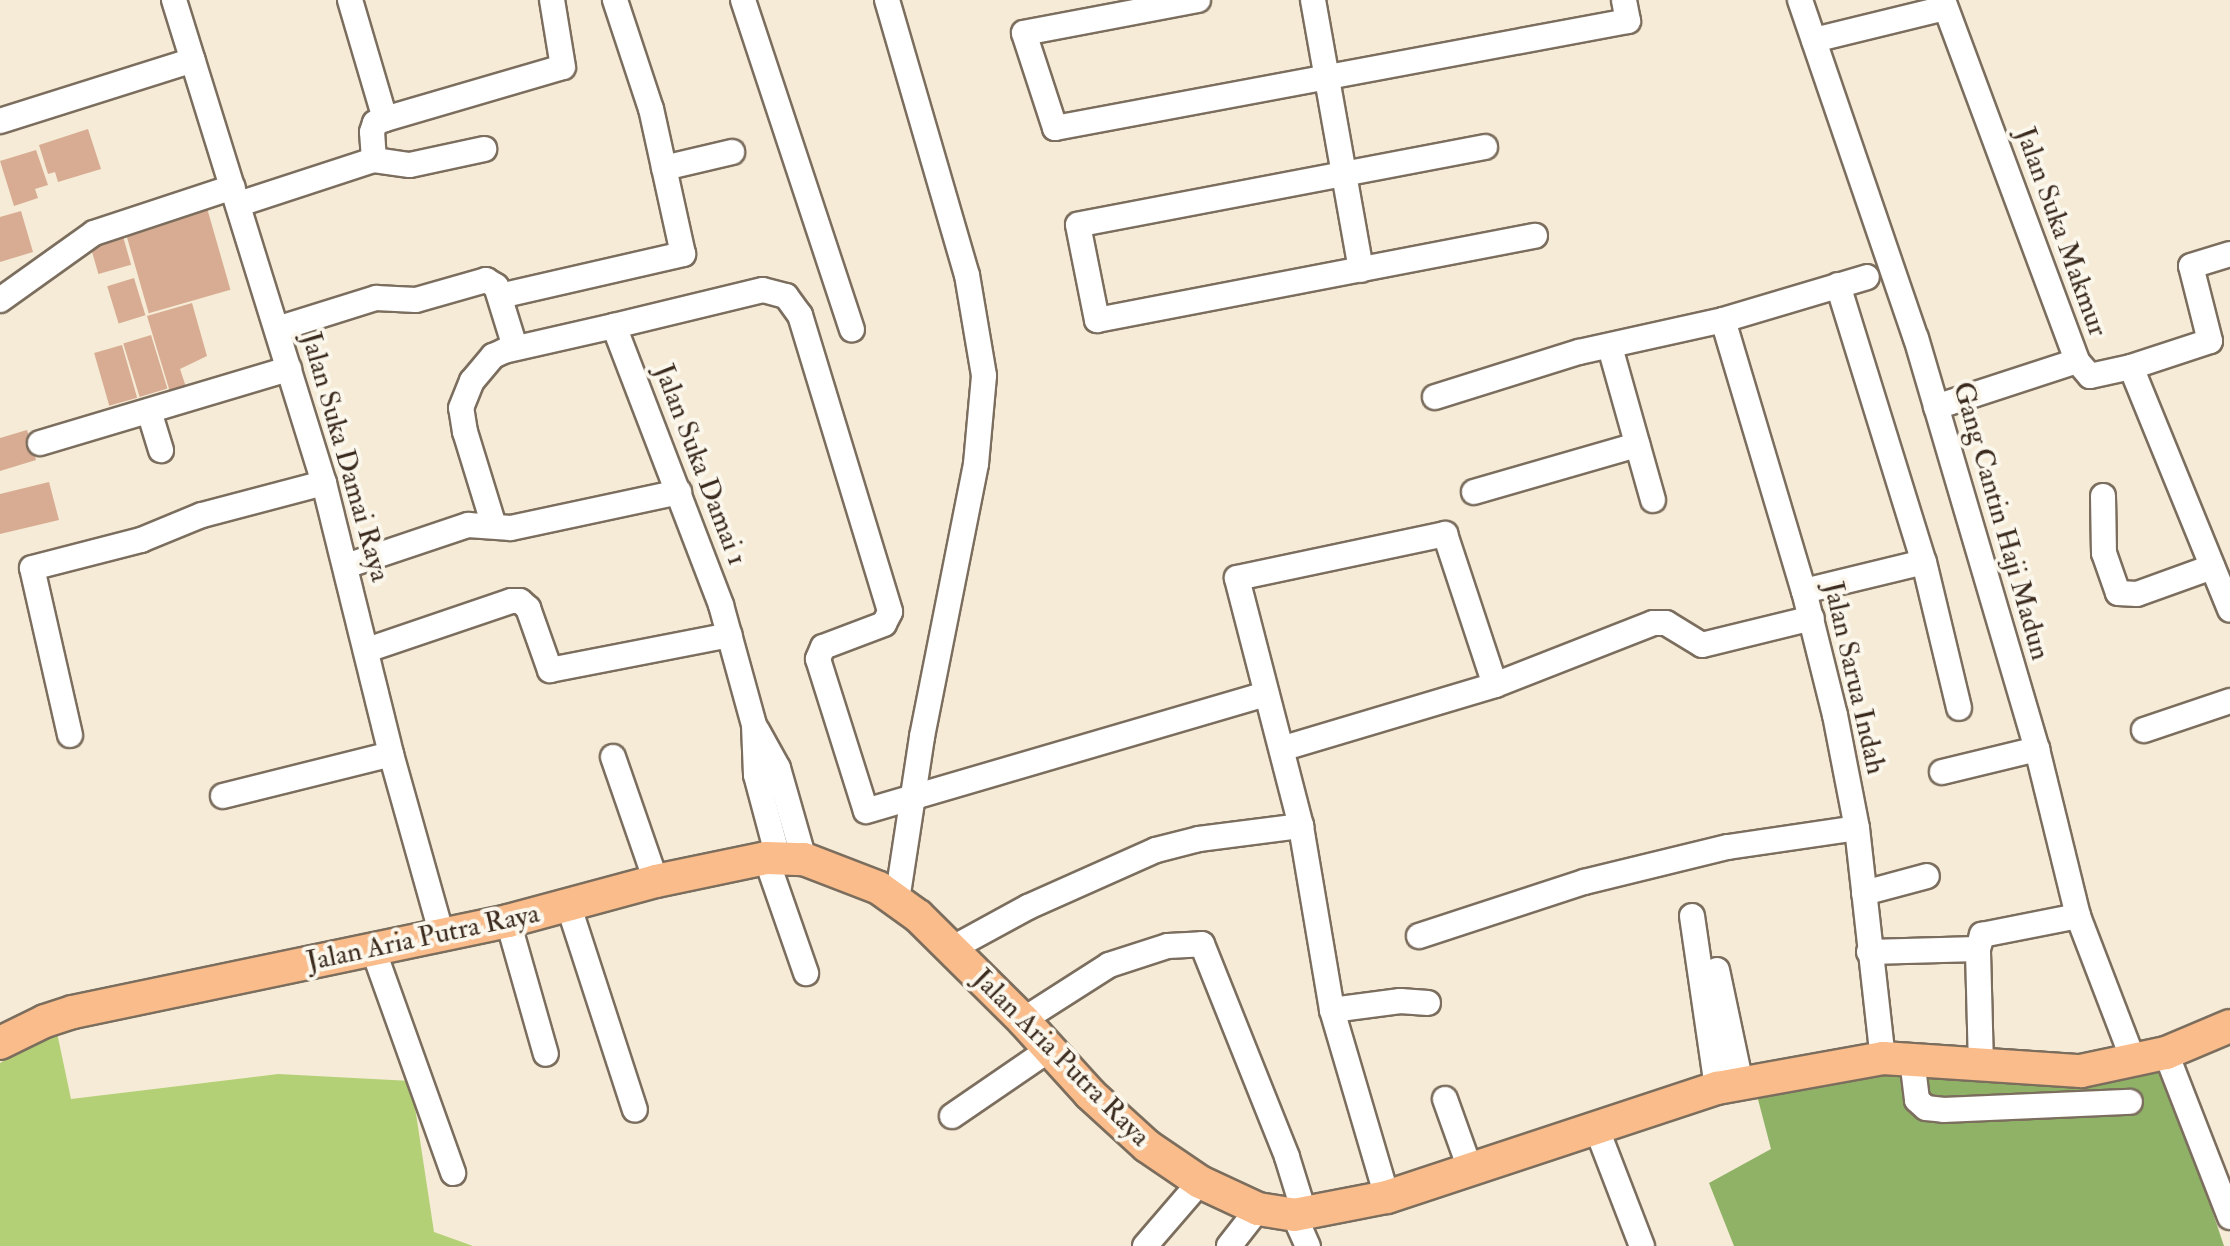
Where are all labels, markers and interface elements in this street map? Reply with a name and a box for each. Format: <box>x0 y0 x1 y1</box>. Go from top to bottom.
street label: Jalan Suka Makmur <box>2008 123 2114 341</box>
street label: Jalan Suka Damai Raya <box>293 329 397 585</box>
street label: Jalan Suka Damai 1 <box>646 360 754 570</box>
street label: Gang Cantin Haji Madun <box>1945 378 2057 664</box>
street label: Jalan Sarua Indah <box>1816 579 1892 777</box>
street label: Jalan Aria Putra Raya <box>304 897 542 979</box>
street label: Jalan Aria Putra Raya <box>965 962 1157 1154</box>

